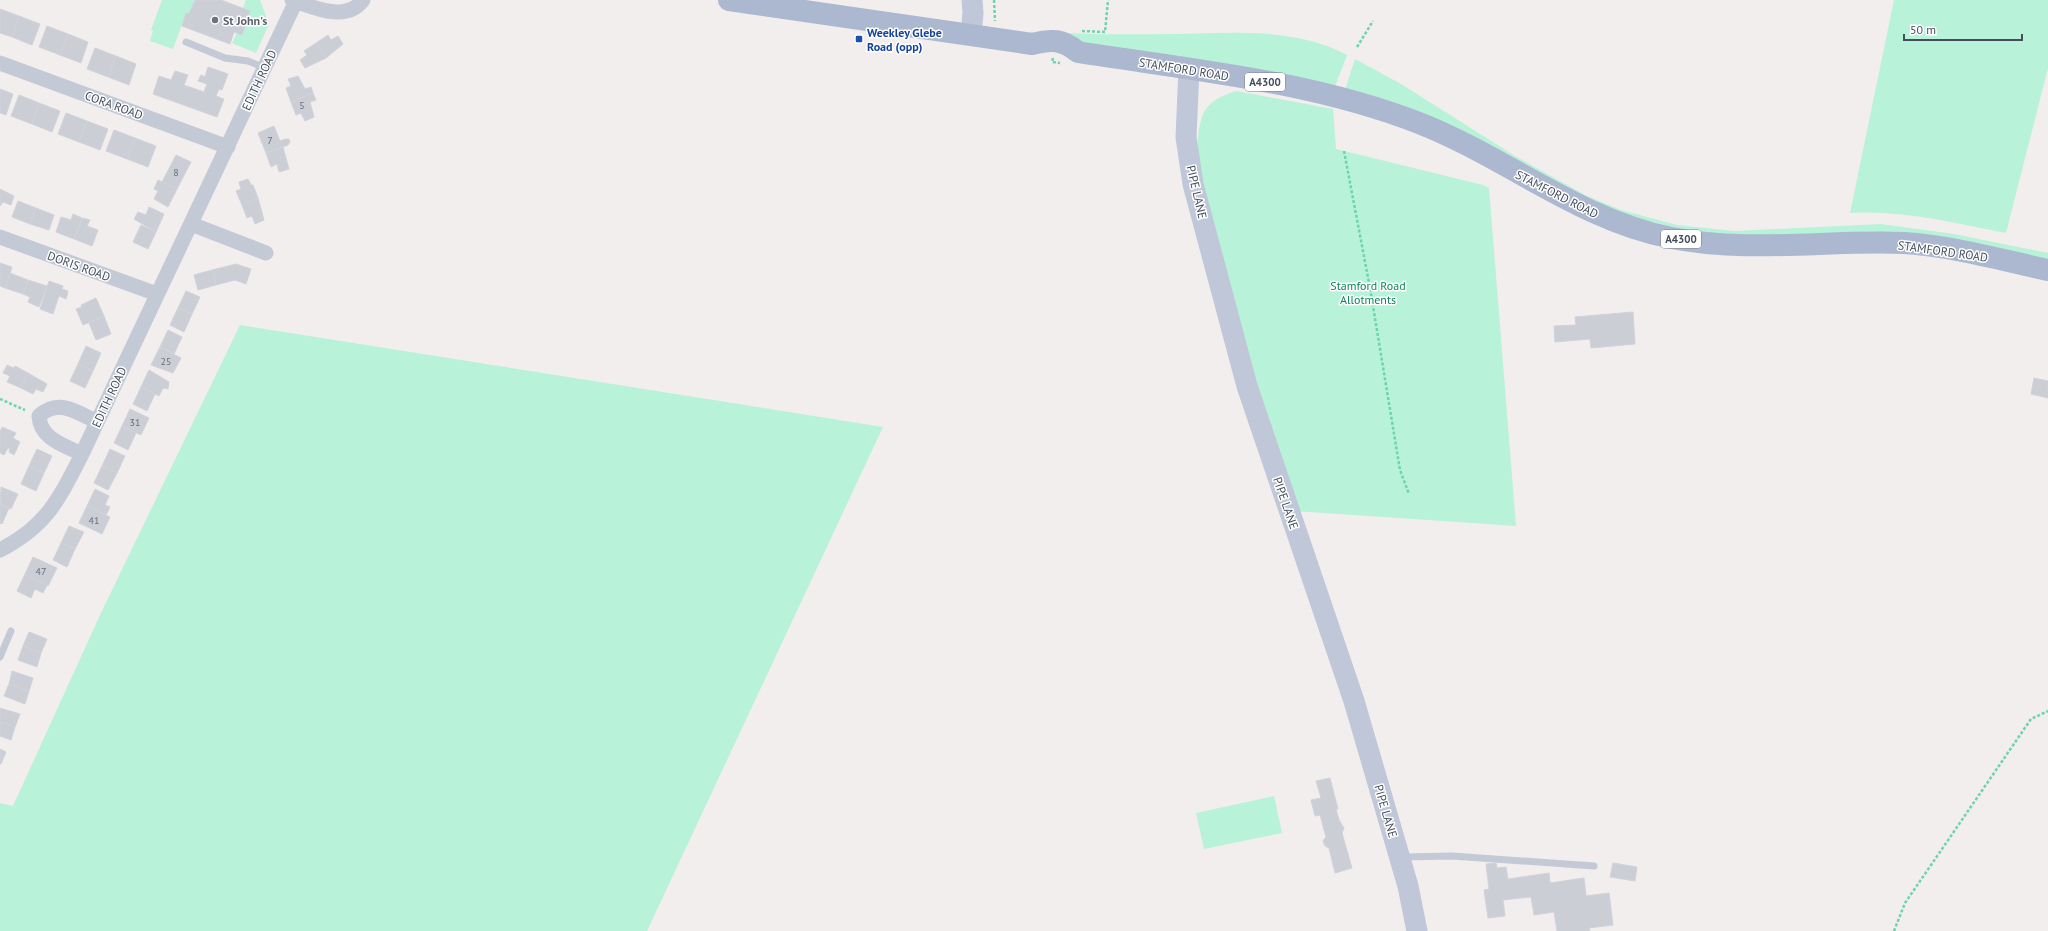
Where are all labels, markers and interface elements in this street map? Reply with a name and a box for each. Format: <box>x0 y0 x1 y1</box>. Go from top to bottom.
place label: St John's <box>223 13 267 28</box>
marker: St John's <box>210 15 220 25</box>
scale bar <box>1904 16 2022 42</box>
text: 50 m <box>1910 22 1936 37</box>
place label: Weekley Glebe Road (opp) <box>867 25 942 54</box>
marker: Weekley Glebe Road (opp) <box>854 34 864 44</box>
street label: EDITH ROAD <box>238 47 280 113</box>
street label: STAMFORD ROAD <box>1138 54 1230 84</box>
road number: A4300 <box>1245 73 1285 91</box>
street label: CORA ROAD <box>83 88 145 122</box>
house number: 5 <box>299 99 305 112</box>
house number: 7 <box>267 134 273 147</box>
street label: PIPE LANE <box>1184 164 1210 220</box>
house number: 8 <box>173 166 179 179</box>
street label: STAMFORD ROAD <box>1513 167 1601 221</box>
road number: A4300 <box>1661 230 1701 248</box>
street label: STAMFORD ROAD <box>1897 237 1989 265</box>
street label: DORIS ROAD <box>46 248 113 284</box>
park label: Stamford Road Allotments <box>1330 278 1406 307</box>
house number: 25 <box>161 355 171 368</box>
street label: EDITH ROAD <box>88 364 130 430</box>
house number: 31 <box>130 416 140 429</box>
street label: PIPE LANE <box>1270 475 1302 531</box>
house number: 41 <box>89 514 99 527</box>
house number: 47 <box>36 565 46 578</box>
street label: PIPE LANE <box>1371 783 1401 839</box>

